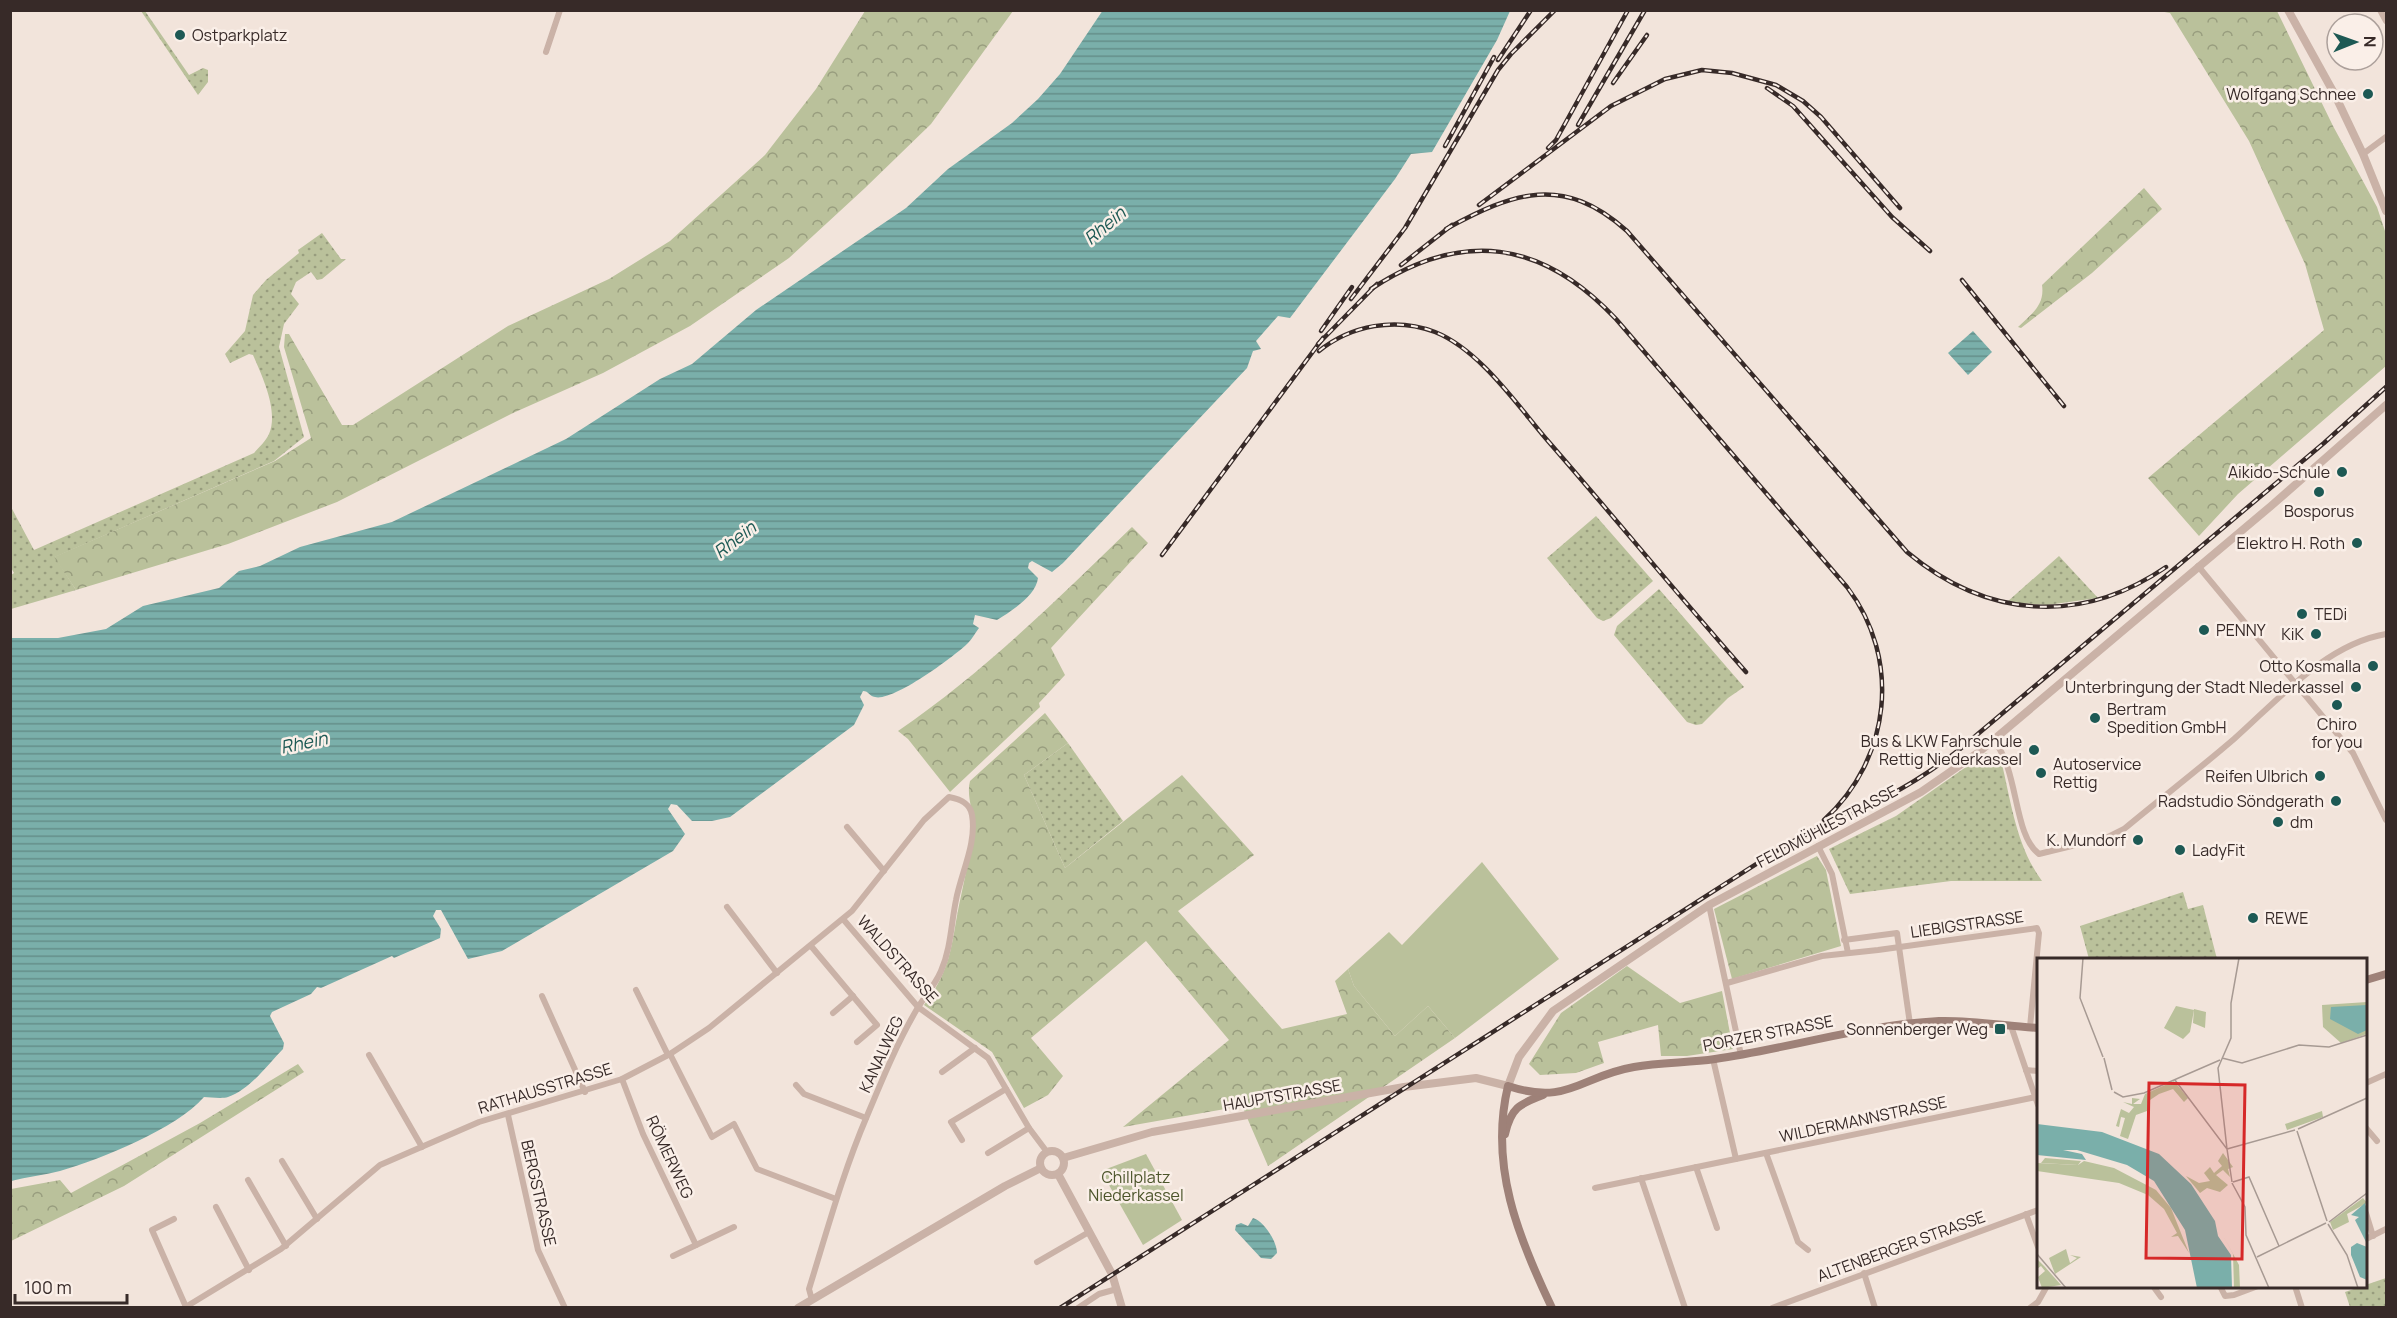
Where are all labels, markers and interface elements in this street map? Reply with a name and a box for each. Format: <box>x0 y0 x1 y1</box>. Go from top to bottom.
north arrow <box>2325 12 2385 72</box>
place label: Ostparkplatz <box>192 24 287 46</box>
marker: Ostparkplatz <box>173 28 187 42</box>
text: N <box>2359 36 2381 48</box>
place label: Wolfgang Schnee <box>2226 83 2356 105</box>
marker: Wolfgang Schnee <box>2361 87 2375 101</box>
water label: Rhein <box>1078 200 1131 250</box>
place label: Aikido-Schule <box>2228 461 2330 483</box>
marker: Aikido-Schule <box>2335 465 2349 479</box>
marker: Bosporus <box>2312 485 2326 499</box>
place label: Bosporus <box>2284 500 2354 522</box>
water label: Rhein <box>708 514 761 563</box>
place label: Elektro H. Roth <box>2237 532 2345 554</box>
marker: Elektro H. Roth <box>2350 536 2364 550</box>
place label: TEDi <box>2314 603 2347 625</box>
marker: TEDi <box>2295 607 2309 621</box>
place label: PENNY <box>2216 619 2266 641</box>
marker: PENNY <box>2197 623 2211 637</box>
place label: KiK <box>2281 623 2304 645</box>
marker: KiK <box>2309 627 2323 641</box>
place label: Otto Kosmalla <box>2259 655 2361 677</box>
marker: Otto Kosmalla <box>2366 659 2380 673</box>
place label: Unterbringung der Stadt NIederkassel <box>2065 676 2344 698</box>
marker: Unterbringung der Stadt NIederkassel <box>2349 680 2363 694</box>
place label: Bertram Spedition GmbH <box>2107 698 2227 738</box>
marker: Chiro for you <box>2330 698 2344 712</box>
marker: Bertram Spedition GmbH <box>2088 711 2102 725</box>
place label: Chiro for you <box>2312 713 2362 753</box>
water label: Rhein <box>278 725 331 759</box>
place label: Bus & LKW Fahrschule Rettig Niederkassel <box>1861 730 2022 770</box>
marker: Bus & LKW Fahrschule Rettig Niederkassel <box>2027 743 2041 757</box>
place label: Autoservice Rettig <box>2053 753 2141 793</box>
place label: Reifen Ulbrich <box>2205 765 2308 787</box>
marker: Autoservice Rettig <box>2034 766 2048 780</box>
marker: Reifen Ulbrich <box>2313 769 2327 783</box>
street label: FELDMÜHLESTRASSE <box>1753 779 1901 873</box>
place label: Radstudio Söndgerath <box>2158 790 2324 812</box>
marker: Radstudio Söndgerath <box>2329 794 2343 808</box>
place label: dm <box>2290 811 2313 833</box>
marker: dm <box>2271 815 2285 829</box>
place label: K. Mundorf <box>2046 829 2126 851</box>
marker: K. Mundorf <box>2131 833 2145 847</box>
place label: LadyFit <box>2192 839 2245 861</box>
marker: LadyFit <box>2173 843 2187 857</box>
street label: LIEBIGSTRASSE <box>1909 905 2025 943</box>
place label: REWE <box>2265 907 2308 929</box>
street label: WALDSTRASSE <box>853 910 943 1008</box>
marker: REWE <box>2246 911 2260 925</box>
inset map <box>2037 958 2367 1288</box>
street label: PORZER STRASSE <box>1701 1010 1835 1056</box>
street label: KANALWEG <box>854 1012 908 1096</box>
place label: Sonnenberger Weg <box>1846 1018 1988 1040</box>
marker: Sonnenberger Weg <box>1993 1022 2007 1036</box>
street label: RATHAUSSTRASSE <box>475 1057 615 1119</box>
street label: HAUPTSTRASSE <box>1221 1074 1343 1116</box>
street label: WILDERMANNSTRASSE <box>1777 1090 1949 1148</box>
street label: RÖMERWEG <box>641 1112 699 1202</box>
street label: BERGSTRASSE <box>516 1138 562 1248</box>
park label: Chillplatz Niederkassel <box>1088 1166 1184 1206</box>
street label: ALTENBERGER STRASSE <box>1814 1205 1988 1287</box>
scale bar <box>15 1267 128 1305</box>
text: 100 m <box>24 1275 72 1299</box>

